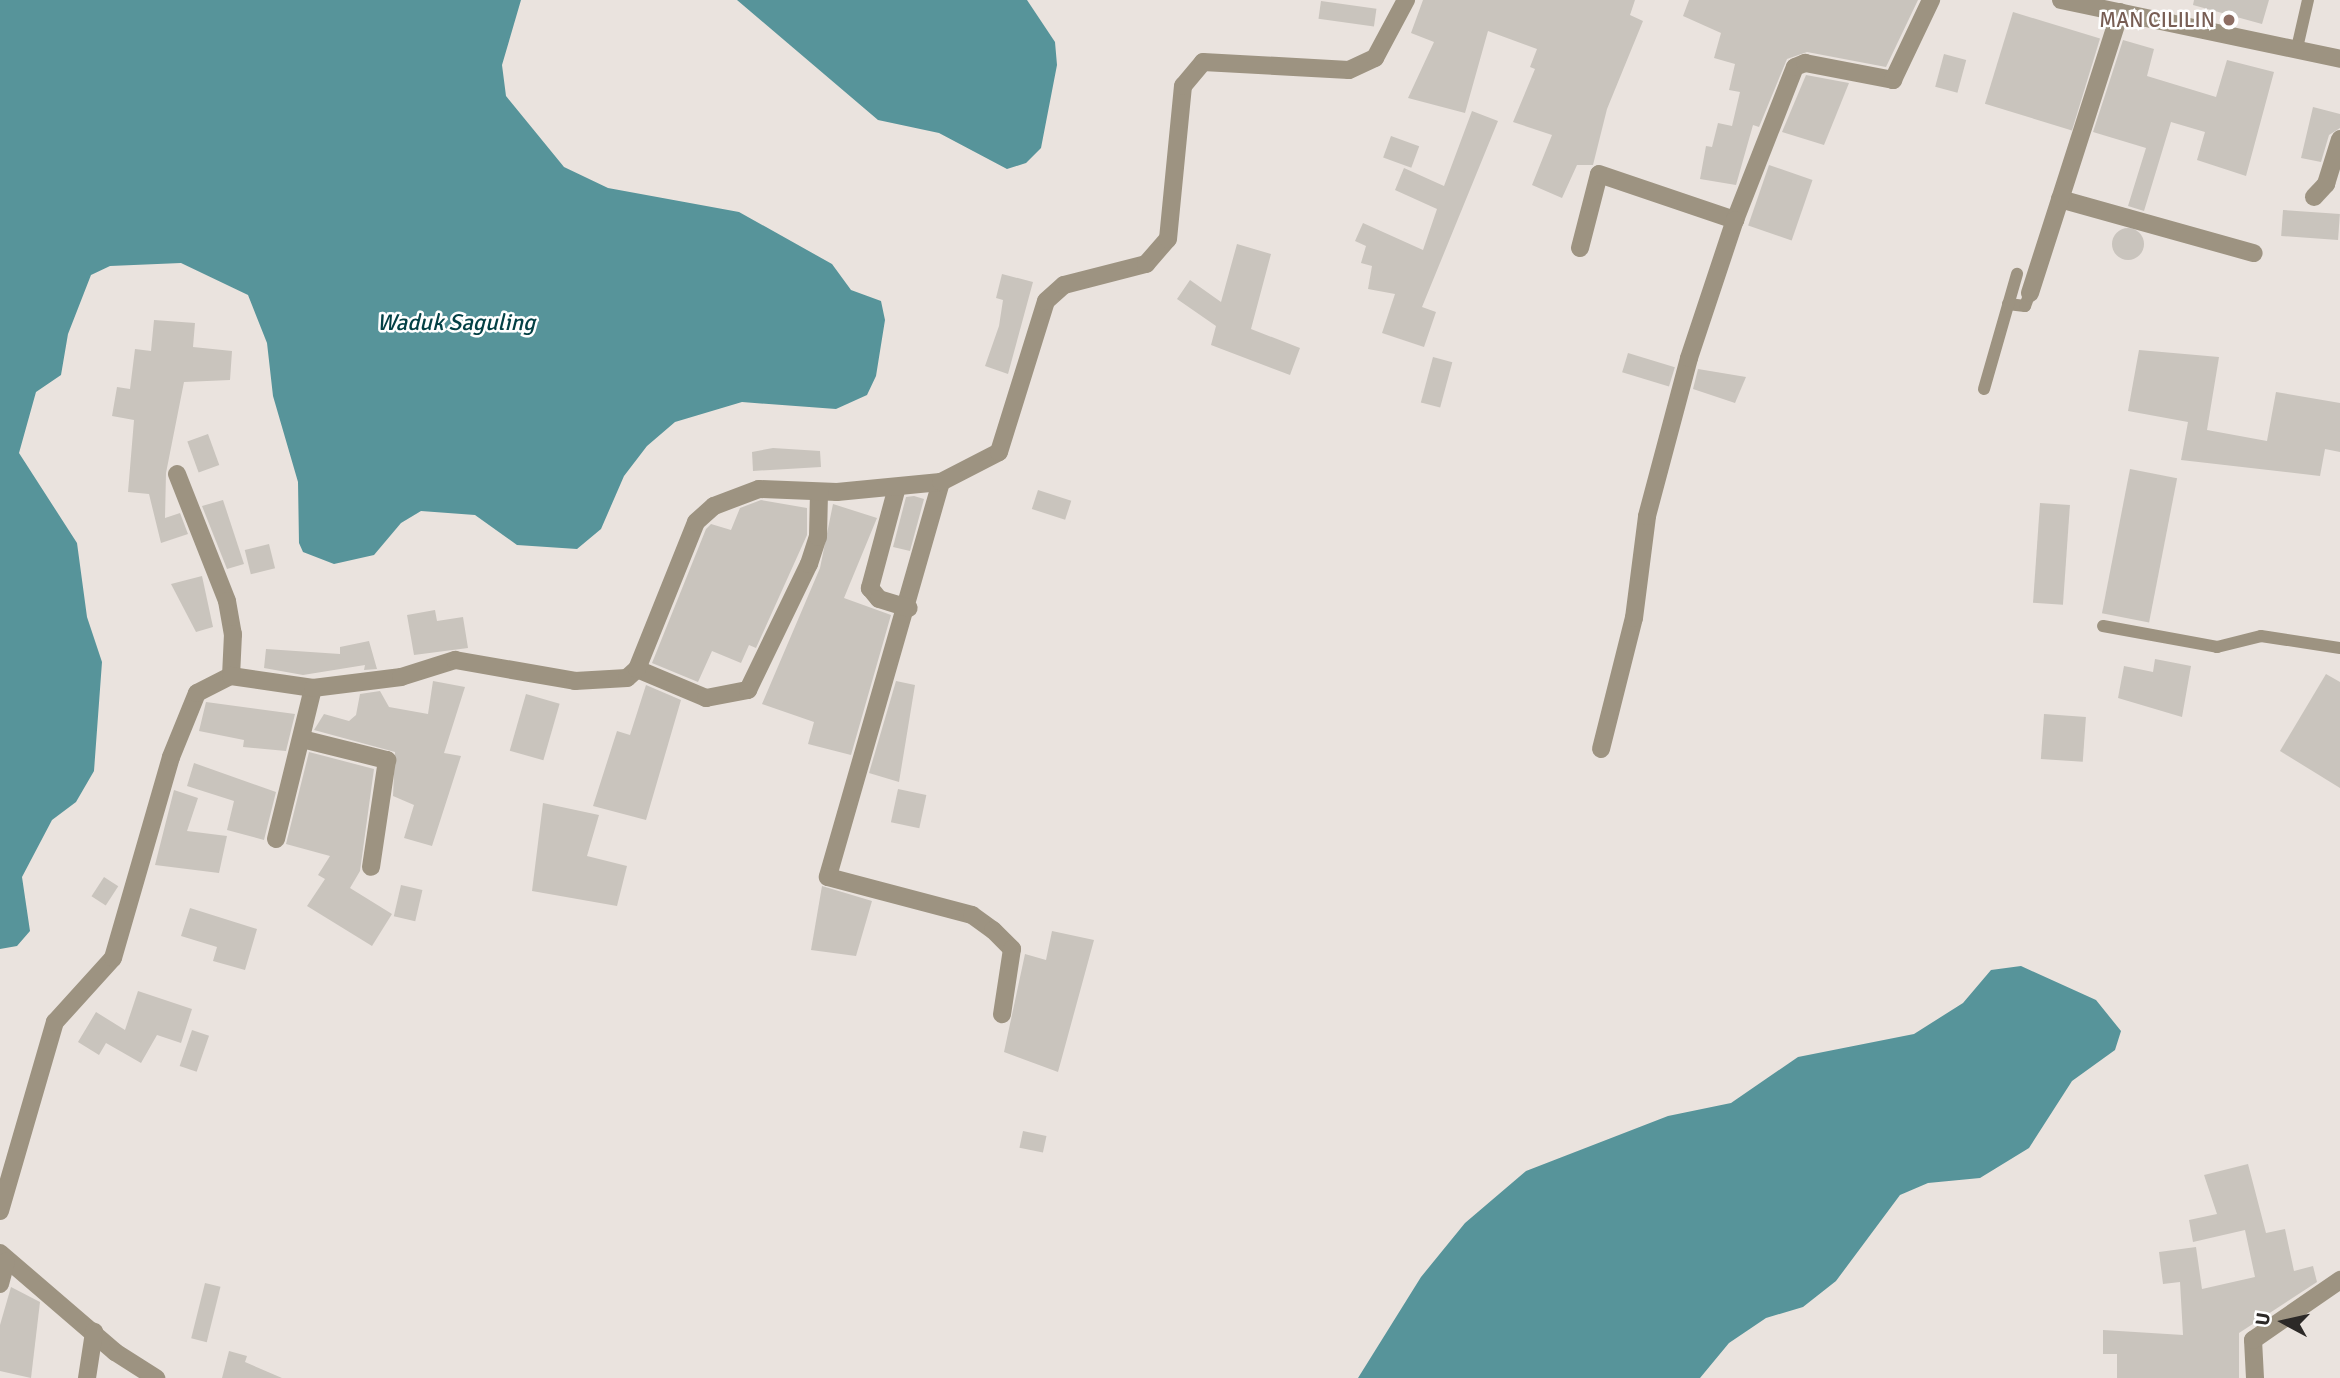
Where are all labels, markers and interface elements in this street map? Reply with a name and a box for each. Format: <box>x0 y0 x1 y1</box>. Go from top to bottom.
place label: MAN CILILIN <box>2099 7 2215 33</box>
marker: MAN CILILIN <box>2221 12 2237 28</box>
water label: Waduk Saguling <box>377 309 535 337</box>
north arrow <box>2249 1287 2319 1357</box>
text: U <box>2250 1311 2276 1327</box>

